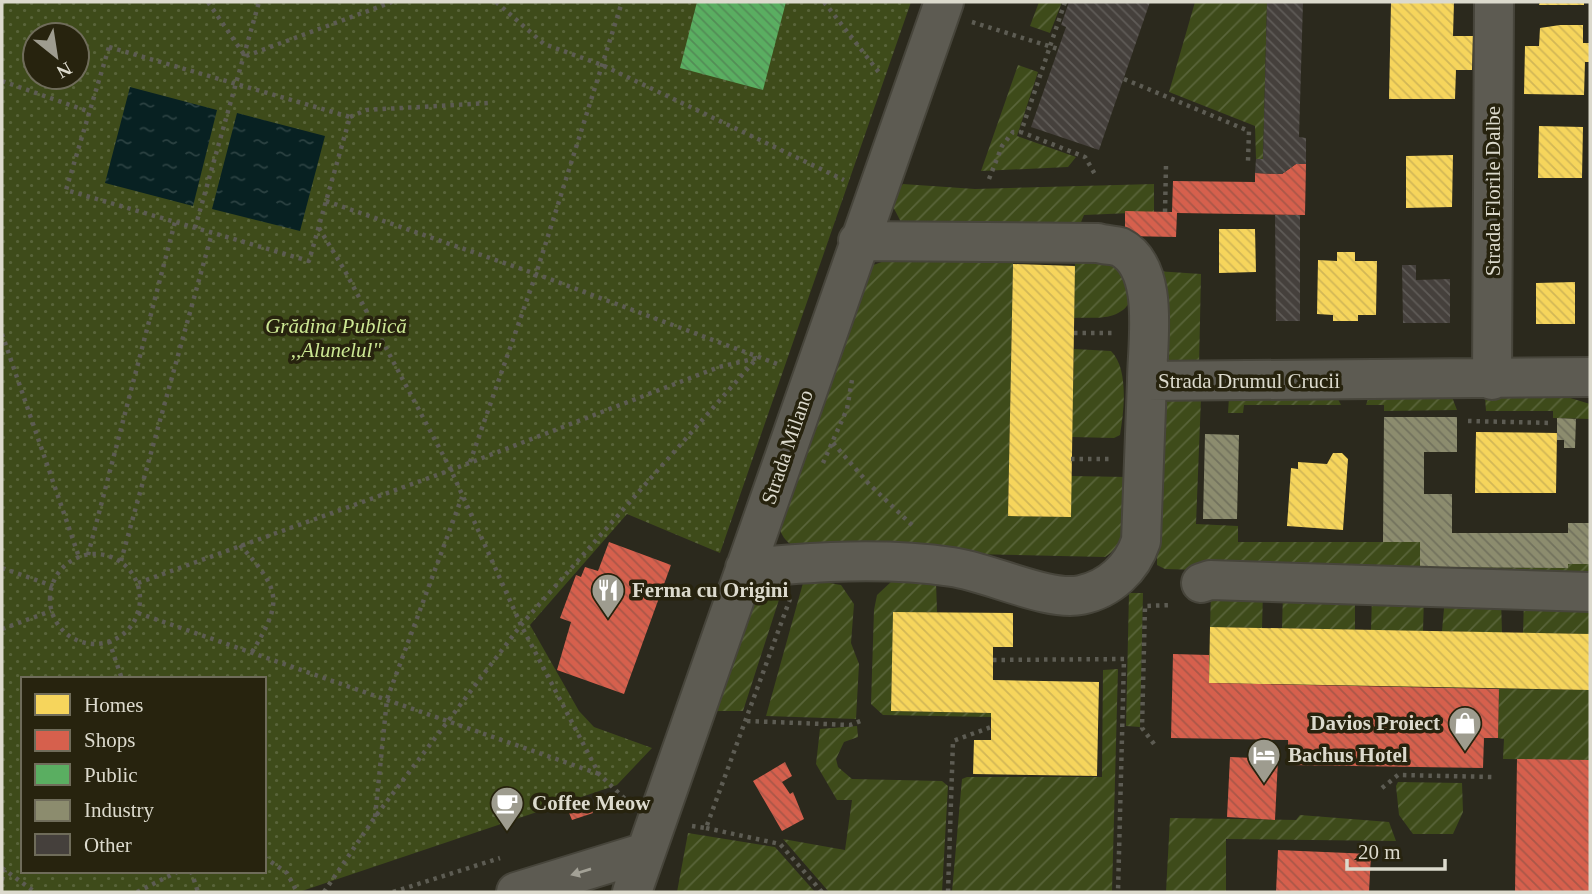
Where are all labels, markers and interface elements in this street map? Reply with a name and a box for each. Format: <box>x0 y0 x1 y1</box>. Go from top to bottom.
north arrow <box>21 21 91 91</box>
text: N <box>53 58 75 83</box>
street label: Strada Florile Dalbe <box>1481 106 1505 276</box>
park label: Grădina Publică ,,Alunelul" <box>265 314 407 362</box>
street label: Strada Drumul Crucii <box>1158 369 1340 393</box>
street label: Strada Milano <box>756 387 818 507</box>
restaurant icon: Ferma cu Origini <box>589 571 627 620</box>
place label: Ferma cu Origini <box>632 578 788 602</box>
legend <box>21 677 266 873</box>
text: Homes <box>84 693 144 717</box>
shop icon: Davios Proiect <box>1446 704 1484 753</box>
place label: Davios Proiect <box>1310 711 1440 735</box>
text: Shops <box>84 728 135 752</box>
hotel icon: Bachus Hotel <box>1245 736 1283 785</box>
place label: Bachus Hotel <box>1288 743 1408 767</box>
text: Public <box>84 763 138 787</box>
cafe icon: Coffee Meow <box>488 784 526 833</box>
place label: Coffee Meow <box>532 791 651 815</box>
text: Industry <box>84 798 154 822</box>
scale bar <box>1347 828 1445 872</box>
text: Other <box>84 833 132 857</box>
text: 20 m <box>1358 840 1401 864</box>
one-way arrow <box>570 867 591 878</box>

